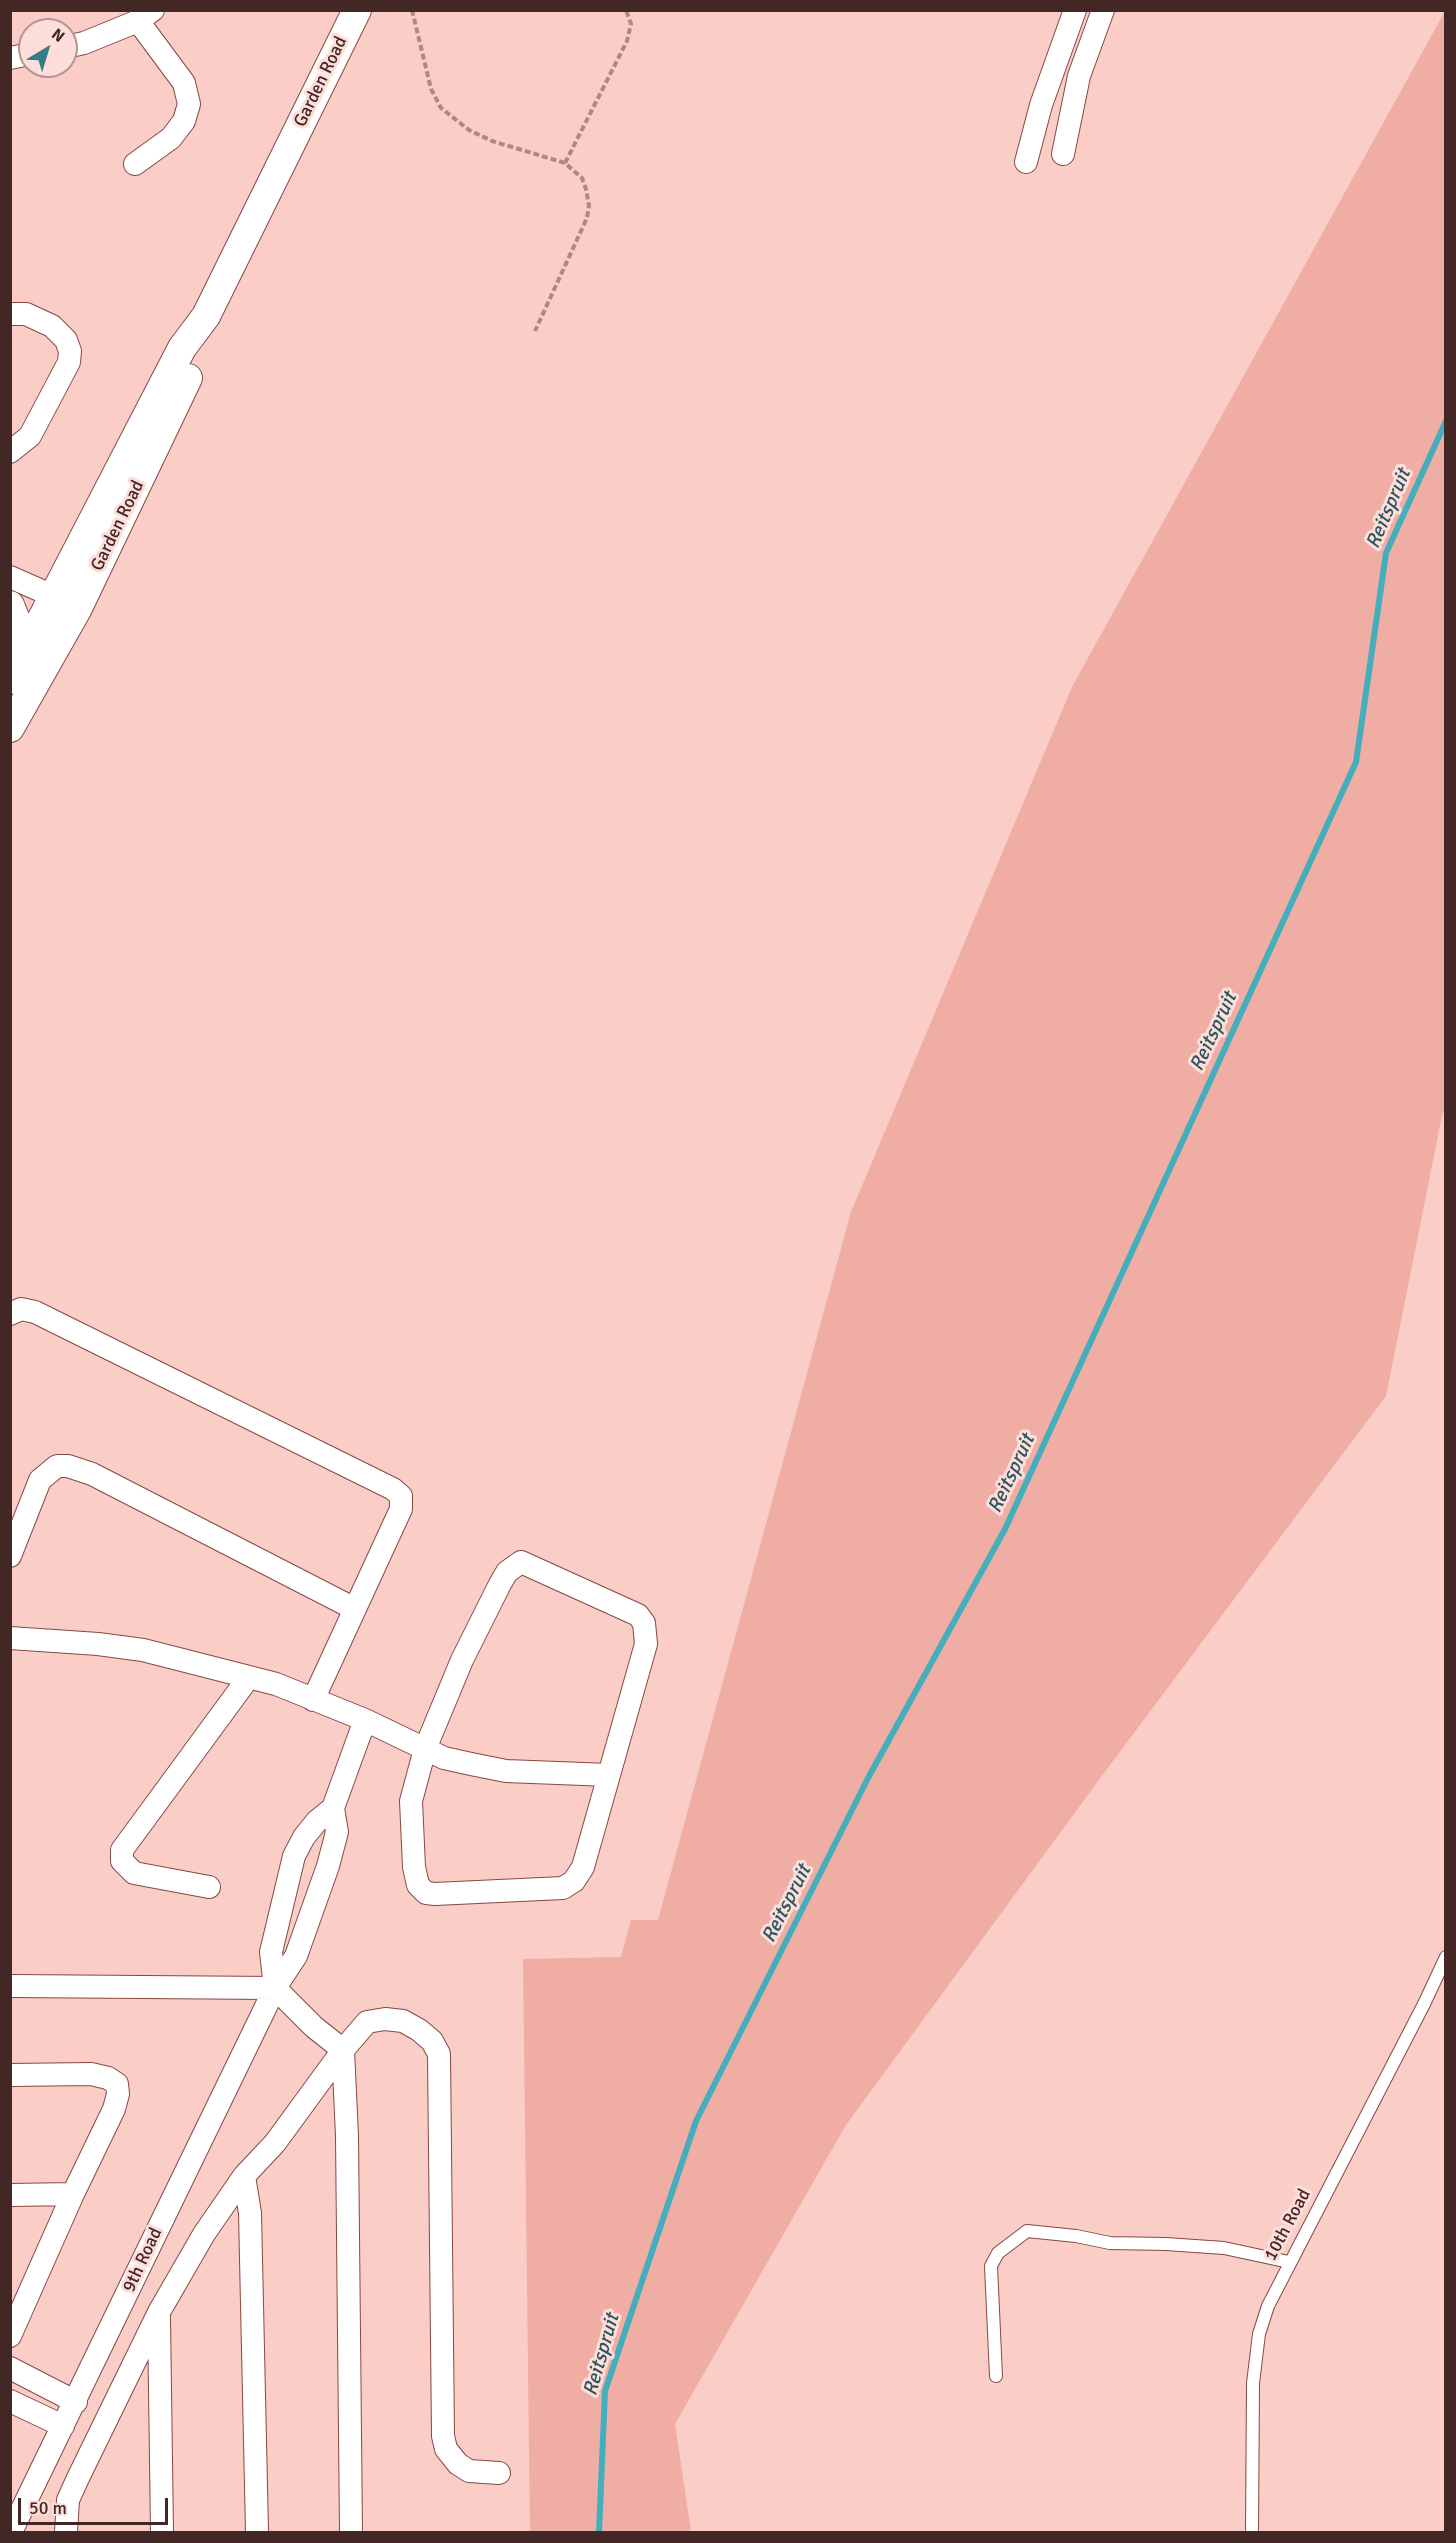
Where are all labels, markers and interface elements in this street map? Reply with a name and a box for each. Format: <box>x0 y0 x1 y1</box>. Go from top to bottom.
north arrow <box>18 18 78 78</box>
text: N <box>47 24 68 47</box>
street label: Garden Road <box>290 33 352 131</box>
water label: Reitspruit <box>1362 466 1416 552</box>
street label: Garden Road <box>87 477 149 575</box>
water label: Reitspruit <box>1185 989 1243 1075</box>
water label: Reitspruit <box>983 1431 1041 1517</box>
water label: Reitspruit <box>757 1861 817 1947</box>
street label: 10th Road <box>1260 2185 1316 2265</box>
street label: 9th Road <box>119 2224 167 2296</box>
water label: Reitspruit <box>579 2311 625 2399</box>
scale bar <box>21 2486 171 2524</box>
text: 50 m <box>29 2497 67 2519</box>

